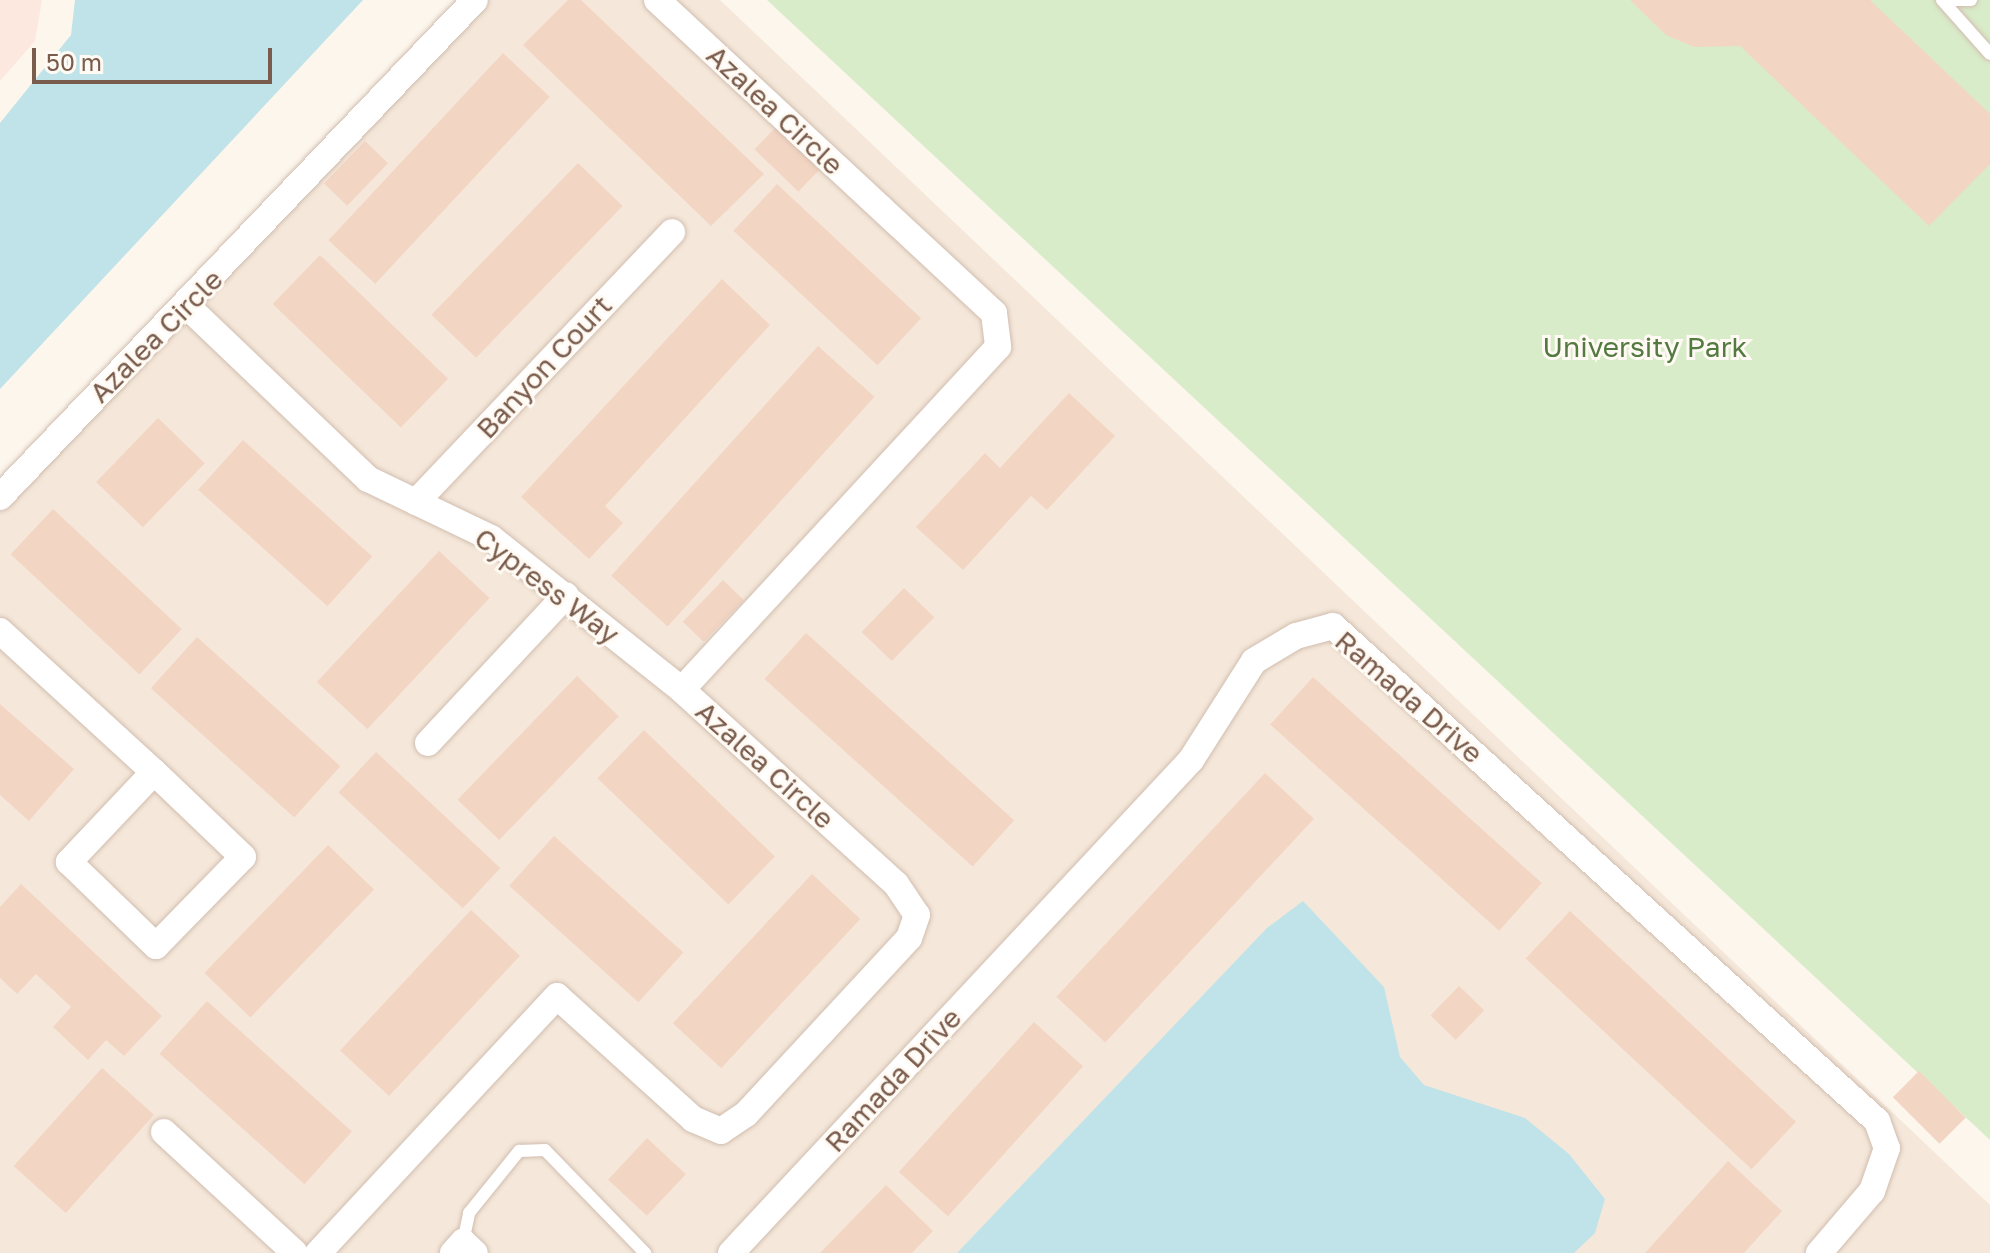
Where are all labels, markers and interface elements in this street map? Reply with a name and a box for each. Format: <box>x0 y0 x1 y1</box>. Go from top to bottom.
scale bar <box>36 32 276 82</box>
street label: Azalea Circle <box>700 38 850 182</box>
text: 50 m <box>46 47 102 76</box>
street label: Azalea Circle <box>83 263 229 409</box>
street label: Banyon Court <box>469 289 619 445</box>
park label: University Park <box>1543 330 1747 364</box>
street label: Cypress Way <box>468 521 626 651</box>
street label: Ramada Drive <box>1328 624 1490 770</box>
street label: Azalea Circle <box>689 694 841 836</box>
street label: Ramada Drive <box>818 1001 968 1159</box>

